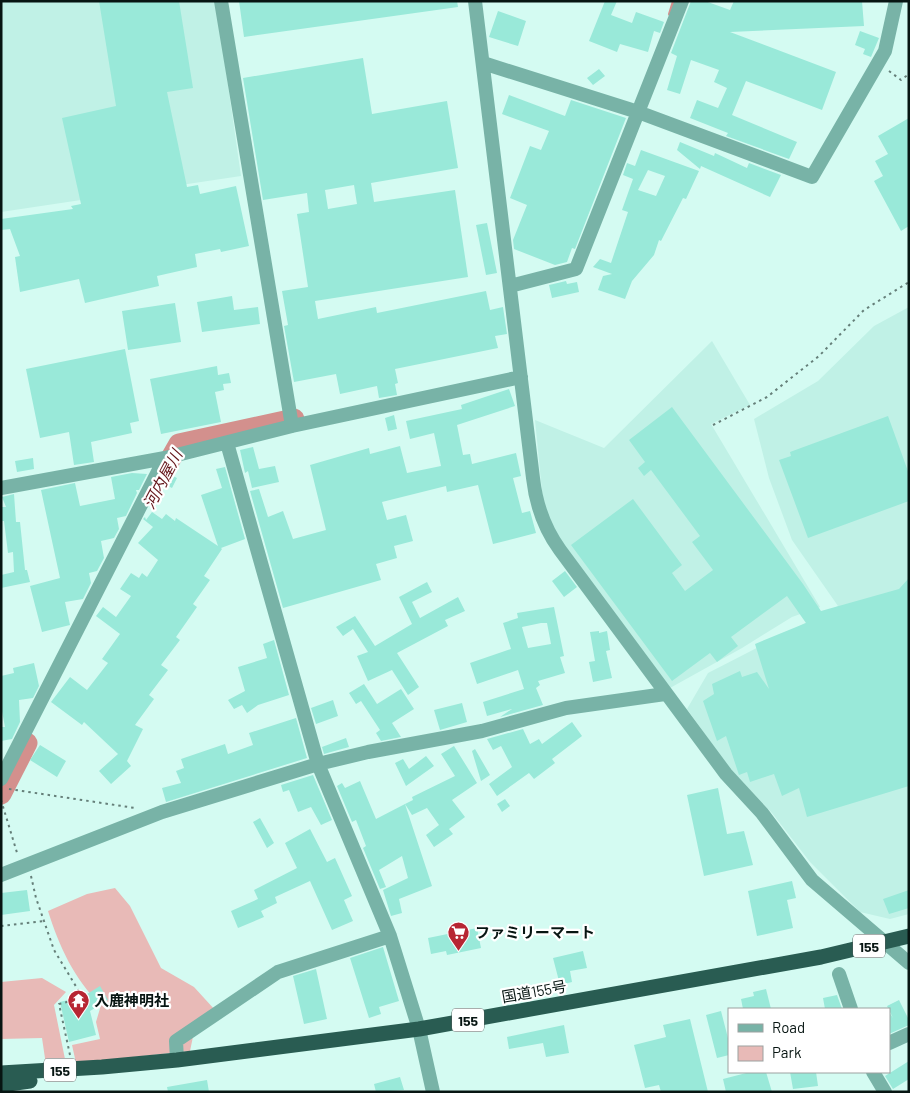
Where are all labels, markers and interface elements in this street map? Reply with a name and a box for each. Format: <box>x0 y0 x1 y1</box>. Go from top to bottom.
water label: 河内屋川 <box>139 445 186 512</box>
supermarket icon: ファミリーマート <box>447 920 471 951</box>
place label: ファミリーマート <box>475 923 595 941</box>
road number: 155 <box>853 934 885 958</box>
street label: 国道155号 <box>500 976 568 1006</box>
temple icon: 入鹿神明社 <box>66 988 90 1019</box>
place label: 入鹿神明社 <box>94 991 169 1009</box>
road number: 155 <box>452 1008 484 1032</box>
legend <box>728 1008 890 1073</box>
text: Road <box>772 1018 805 1036</box>
text: Park <box>772 1043 802 1061</box>
road number: 155 <box>44 1058 76 1082</box>

